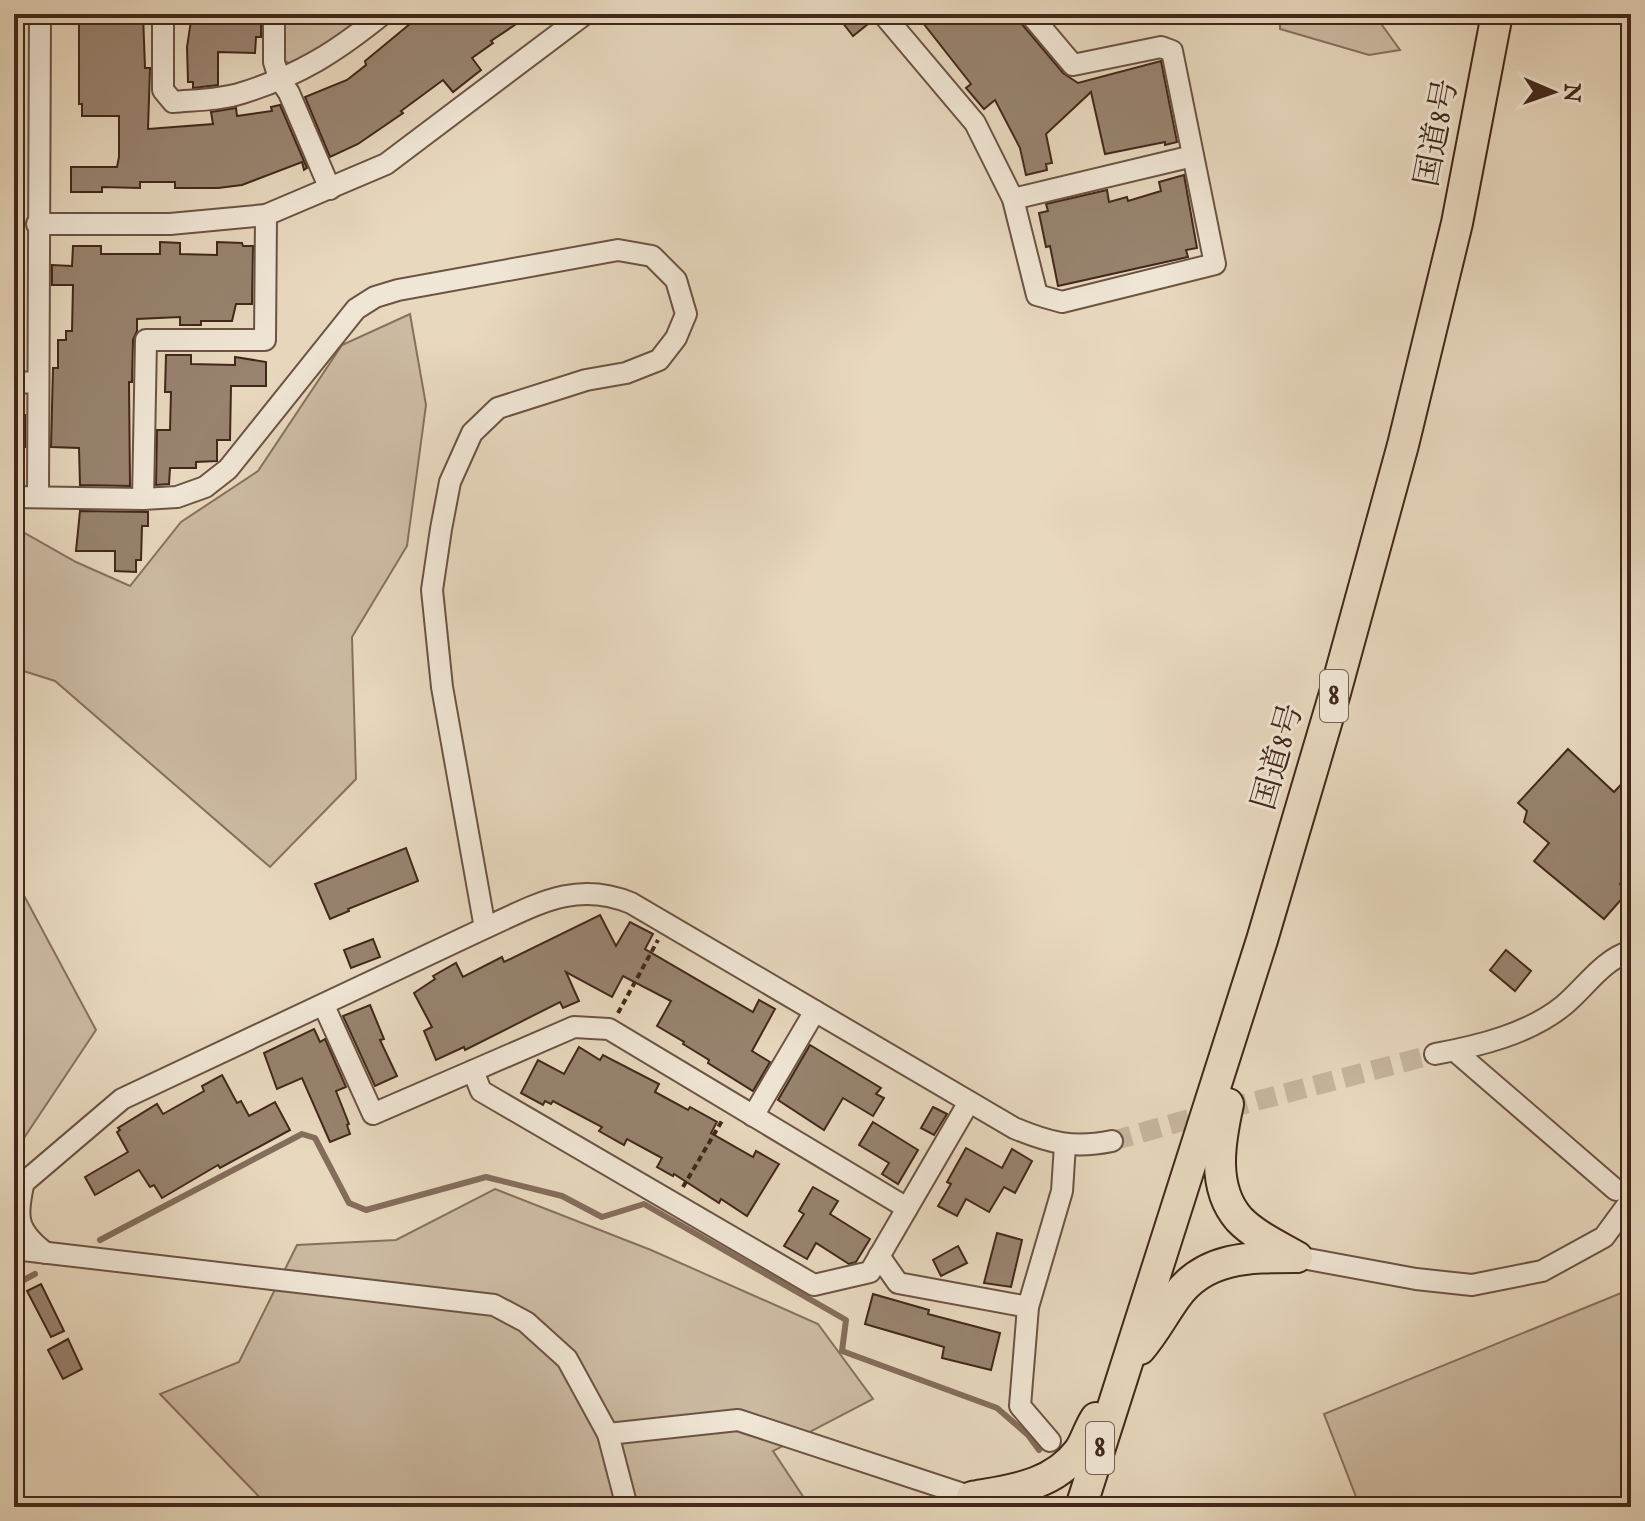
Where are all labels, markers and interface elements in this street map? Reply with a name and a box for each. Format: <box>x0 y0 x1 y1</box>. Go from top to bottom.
north arrow <box>1513 52 1593 132</box>
street label: 国道8号 <box>1408 76 1468 190</box>
text: N <box>1557 82 1585 103</box>
road number: 8 <box>1320 670 1348 722</box>
street label: 国道8号 <box>1244 699 1314 815</box>
road number: 8 <box>1086 1422 1114 1474</box>

